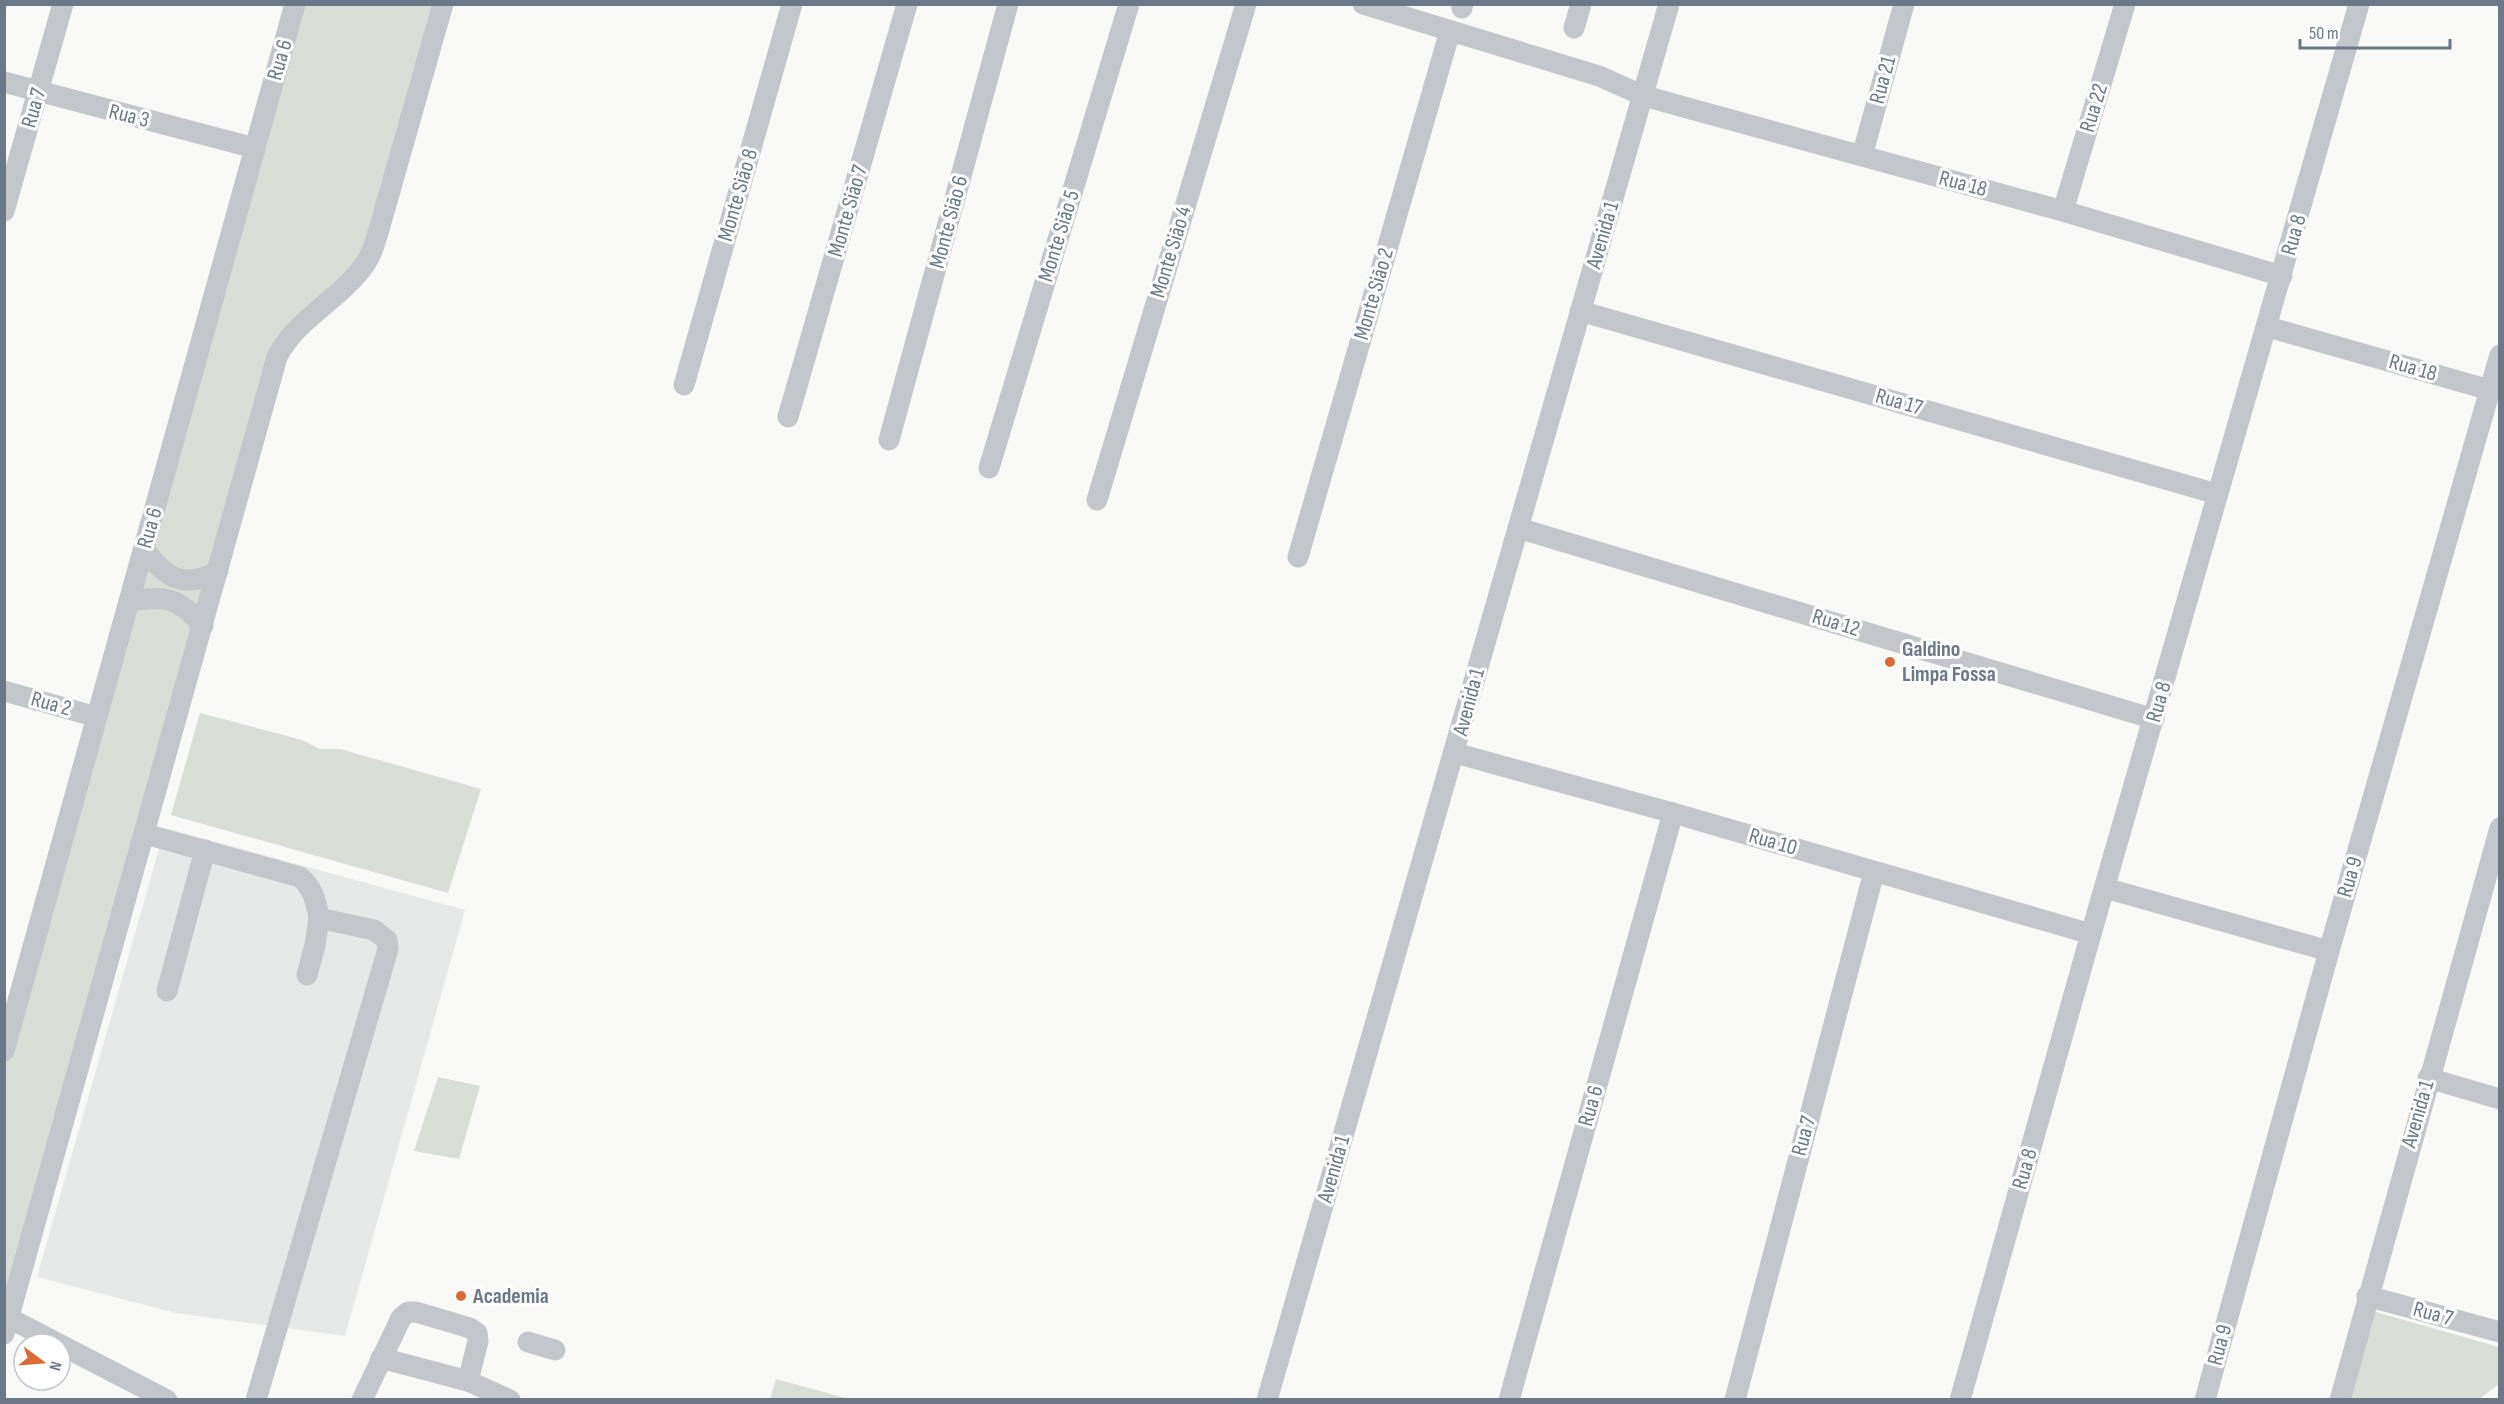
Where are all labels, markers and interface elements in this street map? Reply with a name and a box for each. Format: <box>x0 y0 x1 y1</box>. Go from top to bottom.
scale bar <box>2300 12 2450 50</box>
text: 50 m <box>2309 23 2339 44</box>
street label: Rua 6 <box>261 37 299 83</box>
street label: Rua 21 <box>1864 53 1902 107</box>
street label: Rua 22 <box>2074 80 2114 136</box>
street label: Rua 7 <box>15 85 53 131</box>
street label: Rua 3 <box>106 98 152 134</box>
street label: Monte Sião 8 <box>712 146 764 244</box>
street label: Monte Sião 7 <box>822 162 874 260</box>
street label: Rua 18 <box>1936 165 1990 203</box>
street label: Monte Sião 6 <box>924 173 974 271</box>
street label: Monte Sião 5 <box>1032 187 1086 285</box>
street label: Avenida 1 <box>1580 198 1626 273</box>
street label: Monte Sião 4 <box>1144 203 1198 301</box>
street label: Rua 8 <box>2275 212 2313 258</box>
street label: Monte Sião 2 <box>1348 245 1400 343</box>
street label: Rua 18 <box>2386 348 2440 388</box>
street label: Rua 17 <box>1872 382 1926 422</box>
street label: Rua 6 <box>131 505 169 551</box>
street label: Rua 12 <box>1809 603 1863 643</box>
place label: Galdino Limpa Fossa <box>1902 636 1996 688</box>
marker: Galdino Limpa Fossa <box>1883 655 1897 669</box>
street label: Avenida 1 <box>1447 665 1491 740</box>
street label: Rua 8 <box>2140 679 2178 725</box>
street label: Rua 2 <box>28 685 74 723</box>
street label: Rua 10 <box>1746 822 1800 862</box>
street label: Rua 9 <box>2331 854 2369 900</box>
street label: Avenida 1 <box>2395 1077 2441 1152</box>
street label: Rua 6 <box>1572 1083 1610 1129</box>
street label: Rua 7 <box>1786 1113 1822 1159</box>
street label: Avenida 1 <box>1311 1132 1357 1207</box>
street label: Rua 8 <box>2006 1146 2044 1192</box>
place label: Academia <box>472 1283 549 1310</box>
marker: Academia <box>454 1289 468 1303</box>
street label: Rua 7 <box>2410 1296 2456 1332</box>
street label: Rua 9 <box>2202 1322 2238 1368</box>
north arrow <box>12 1332 72 1392</box>
text: N <box>45 1359 65 1372</box>

